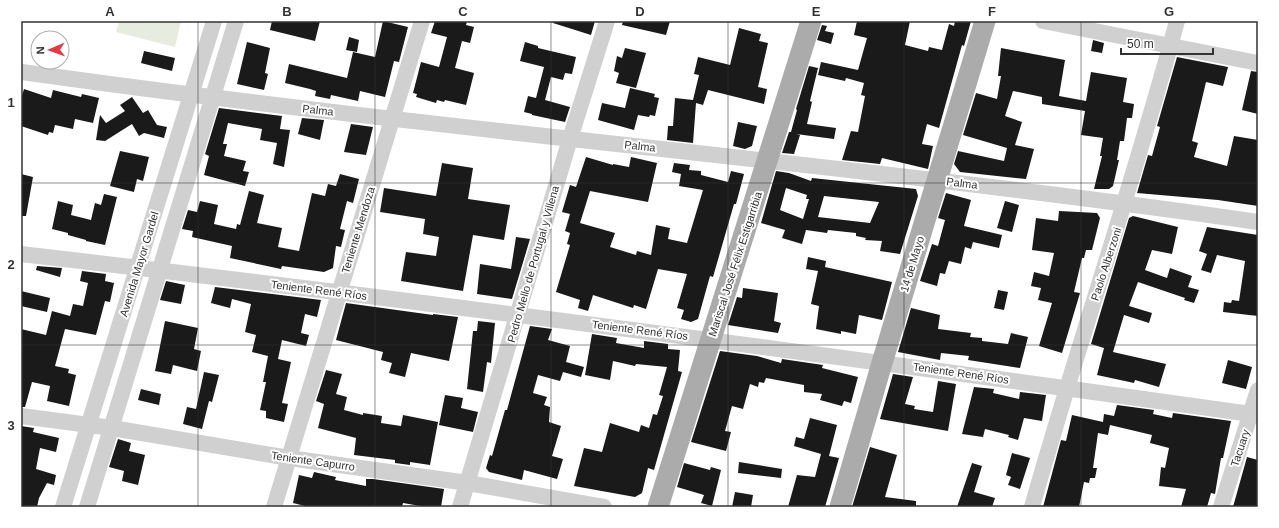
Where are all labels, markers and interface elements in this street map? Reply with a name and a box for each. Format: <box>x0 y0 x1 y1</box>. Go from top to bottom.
text: A <box>105 4 115 19</box>
text: B <box>282 4 292 19</box>
text: C <box>458 4 468 19</box>
text: D <box>635 4 645 19</box>
text: E <box>812 4 821 19</box>
text: F <box>988 4 996 19</box>
text: G <box>1164 4 1174 19</box>
north arrow <box>30 30 70 70</box>
scale bar <box>1121 30 1213 56</box>
text: 50 m <box>1127 37 1154 51</box>
text: N <box>34 46 46 55</box>
text: 1 <box>7 95 15 110</box>
street label: Palma <box>302 102 335 118</box>
street label: Palma <box>624 138 657 154</box>
street label: Palma <box>946 175 979 191</box>
street label: Pedro Mello de Portugal y Villena <box>505 183 561 344</box>
street label: Teniente Mendoza <box>339 184 377 275</box>
street label: Mariscal José Félix Estigarribia <box>706 189 764 338</box>
street label: Avenida Mayor Gardel <box>117 210 161 318</box>
street label: Paolo Alberzoni <box>1088 226 1124 302</box>
street label: 14 de Mayo <box>898 235 926 293</box>
text: 2 <box>7 257 15 272</box>
street label: Teniente René Ríos <box>270 278 368 302</box>
street label: Teniente René Ríos <box>591 318 689 342</box>
street label: Teniente René Ríos <box>912 360 1010 386</box>
text: 3 <box>7 418 15 433</box>
street label: Tacuary <box>1228 427 1252 468</box>
street label: Teniente Capurro <box>270 449 356 473</box>

